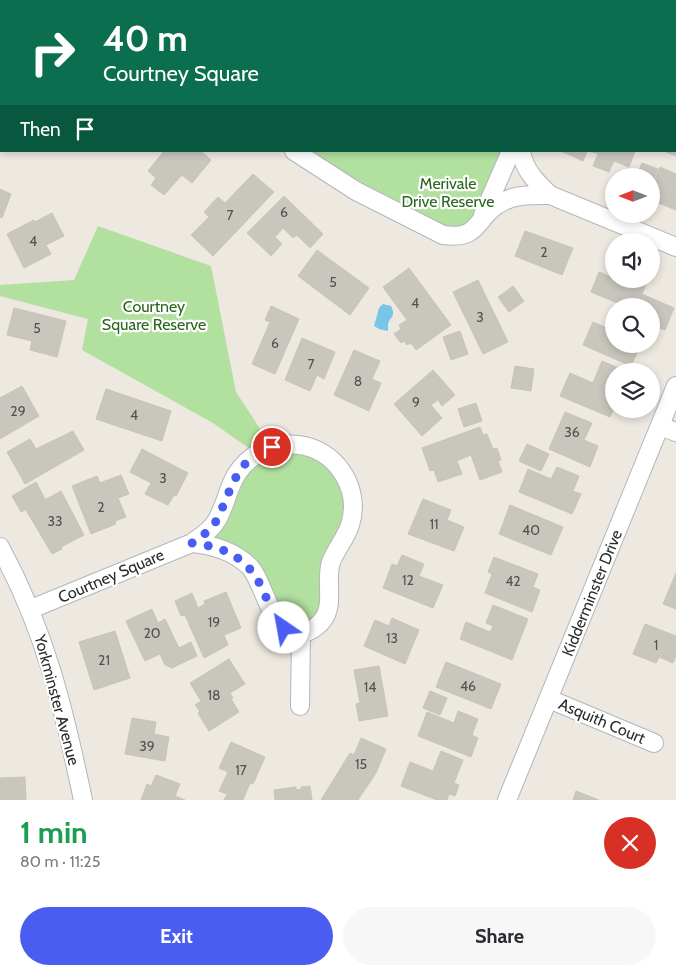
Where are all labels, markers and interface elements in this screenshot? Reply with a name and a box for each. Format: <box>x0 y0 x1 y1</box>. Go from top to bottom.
text: 40 m <box>103 17 188 60</box>
icon: right <box>20 20 85 85</box>
text: Courtney Square <box>103 60 259 87</box>
icon: arrive <box>71 115 99 143</box>
text: Then <box>20 118 61 141</box>
north arrow <box>605 168 660 222</box>
map controls <box>605 168 660 418</box>
park label: Merivale Drive Reserve <box>402 174 494 211</box>
house number: 6 <box>280 203 288 221</box>
house number: 7 <box>226 206 234 224</box>
house number: 4 <box>29 232 37 250</box>
button: sound <box>605 233 660 288</box>
house number: 2 <box>540 243 548 261</box>
house number: 5 <box>329 273 337 291</box>
house number: 4 <box>411 294 419 312</box>
park label: Courtney Square Reserve <box>102 297 206 334</box>
button: search <box>605 298 660 353</box>
house number: 3 <box>476 308 484 326</box>
house number: 5 <box>33 319 41 337</box>
house number: 6 <box>271 334 279 352</box>
house number: 7 <box>307 355 315 373</box>
button: layers <box>605 363 660 418</box>
house number: 8 <box>354 372 362 390</box>
house number: 9 <box>412 393 420 411</box>
house number: 29 <box>10 402 26 420</box>
house number: 4 <box>130 406 138 424</box>
house number: 36 <box>564 423 580 441</box>
pin <box>251 426 293 468</box>
icon: arrive <box>258 433 286 461</box>
house number: 3 <box>159 469 167 487</box>
house number: 2 <box>97 498 105 516</box>
house number: 33 <box>47 512 63 530</box>
house number: 11 <box>429 515 439 533</box>
house number: 40 <box>522 521 540 539</box>
street label: Kidderminster Drive <box>558 527 626 659</box>
street label: Courtney Square <box>55 545 167 607</box>
house number: 12 <box>402 571 414 589</box>
house number: 42 <box>505 572 521 590</box>
position arrow <box>257 601 309 653</box>
house number: 19 <box>208 613 220 631</box>
house number: 20 <box>143 624 161 642</box>
house number: 13 <box>386 629 398 647</box>
street label: Yorkminster Avenue <box>30 632 84 767</box>
house number: 1 <box>654 636 658 654</box>
house number: 21 <box>98 651 110 669</box>
house number: 46 <box>460 677 476 695</box>
house number: 14 <box>364 678 376 696</box>
house number: 18 <box>207 686 221 704</box>
street label: Asquith Court <box>556 694 649 748</box>
house number: 39 <box>139 737 155 755</box>
house number: 15 <box>355 755 367 773</box>
house number: 17 <box>235 761 247 779</box>
text: 1 min <box>20 814 88 851</box>
button: close <box>604 817 656 869</box>
text: 80 m · 11:25 <box>20 852 100 871</box>
button: Exit <box>20 907 333 965</box>
button: Share <box>343 907 656 965</box>

